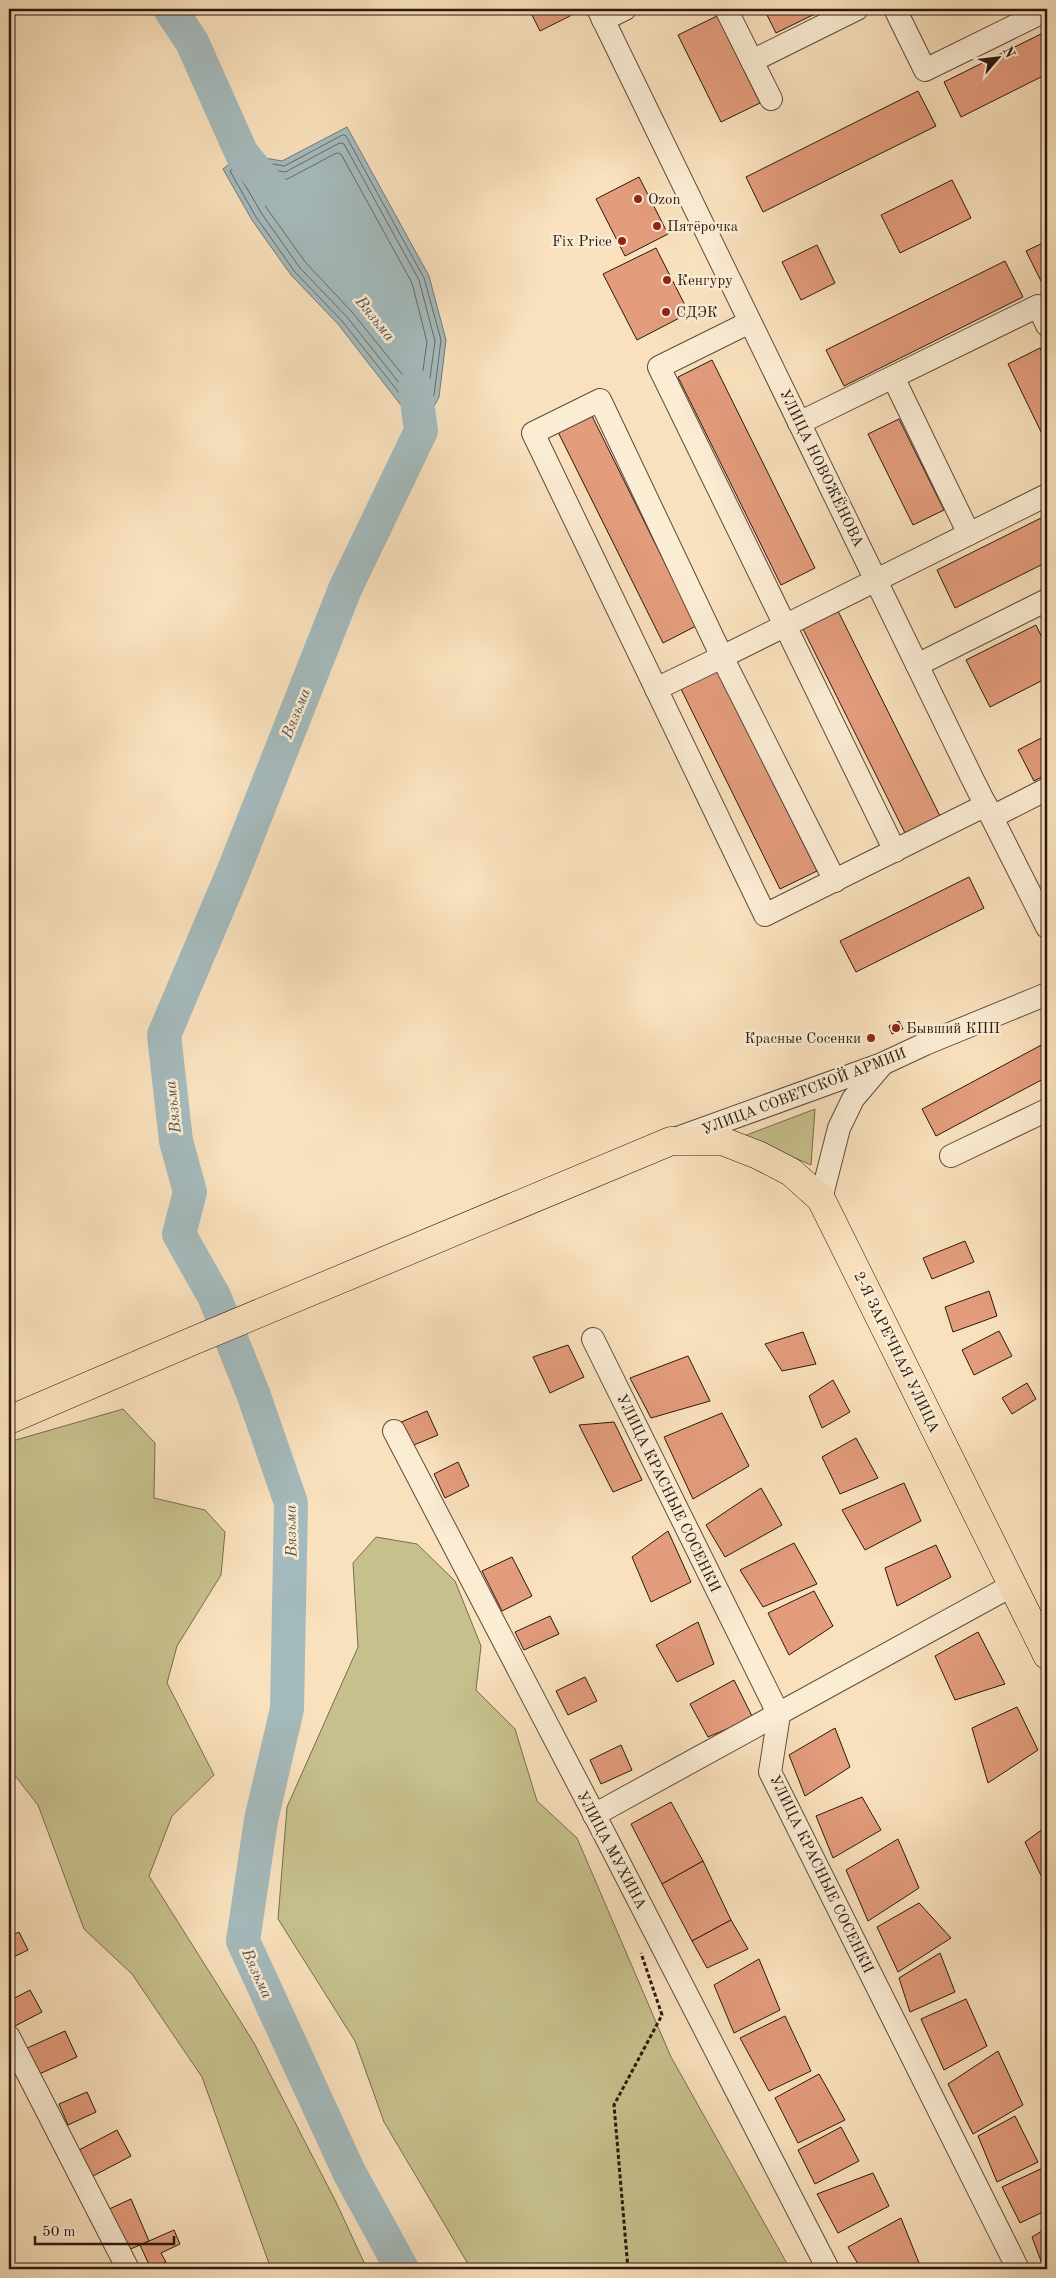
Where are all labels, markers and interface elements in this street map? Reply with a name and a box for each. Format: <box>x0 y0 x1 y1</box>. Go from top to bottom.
north arrow <box>974 32 1024 82</box>
text: N <box>1000 44 1017 61</box>
marker: Ozon <box>632 193 644 205</box>
place label: Ozon <box>648 193 681 208</box>
marker: Пятёрочка <box>651 220 663 232</box>
place label: Пятёрочка <box>667 220 739 235</box>
place label: Fix Price <box>552 235 612 250</box>
marker: Fix Price <box>616 235 628 247</box>
marker: Кенгуру <box>661 274 673 286</box>
place label: Кенгуру <box>677 274 733 289</box>
water label: Вязьма <box>351 293 398 345</box>
marker: СДЭК <box>660 306 672 318</box>
place label: СДЭК <box>676 306 718 321</box>
street label: УЛИЦА НОВОЖЁНОВА <box>776 386 868 550</box>
water label: Вязьма <box>279 686 314 742</box>
marker: Бывший КПП <box>890 1022 902 1034</box>
place label: Бывший КПП <box>906 1022 1000 1037</box>
place label: Красные Сосенки <box>744 1032 861 1047</box>
marker: Красные Сосенки <box>865 1032 877 1044</box>
street label: УЛИЦА СОВЕТСКОЙ АРМИИ <box>699 1043 909 1138</box>
water label: Вязьма <box>163 1079 185 1135</box>
street label: 2-Я ЗАРЕЧНАЯ УЛИЦА <box>850 1270 941 1436</box>
street label: УЛИЦА КРАСНЫЕ СОСЕНКИ <box>613 1392 722 1595</box>
water label: Вязьма <box>284 1504 300 1559</box>
street label: УЛИЦА КРАСНЫЕ СОСЕНКИ <box>766 1773 875 1976</box>
street label: УЛИЦА МУХИНА <box>573 1789 648 1913</box>
water label: Вязьма <box>237 1946 275 2002</box>
scale bar <box>35 2213 174 2245</box>
text: 50 m <box>42 2225 76 2240</box>

